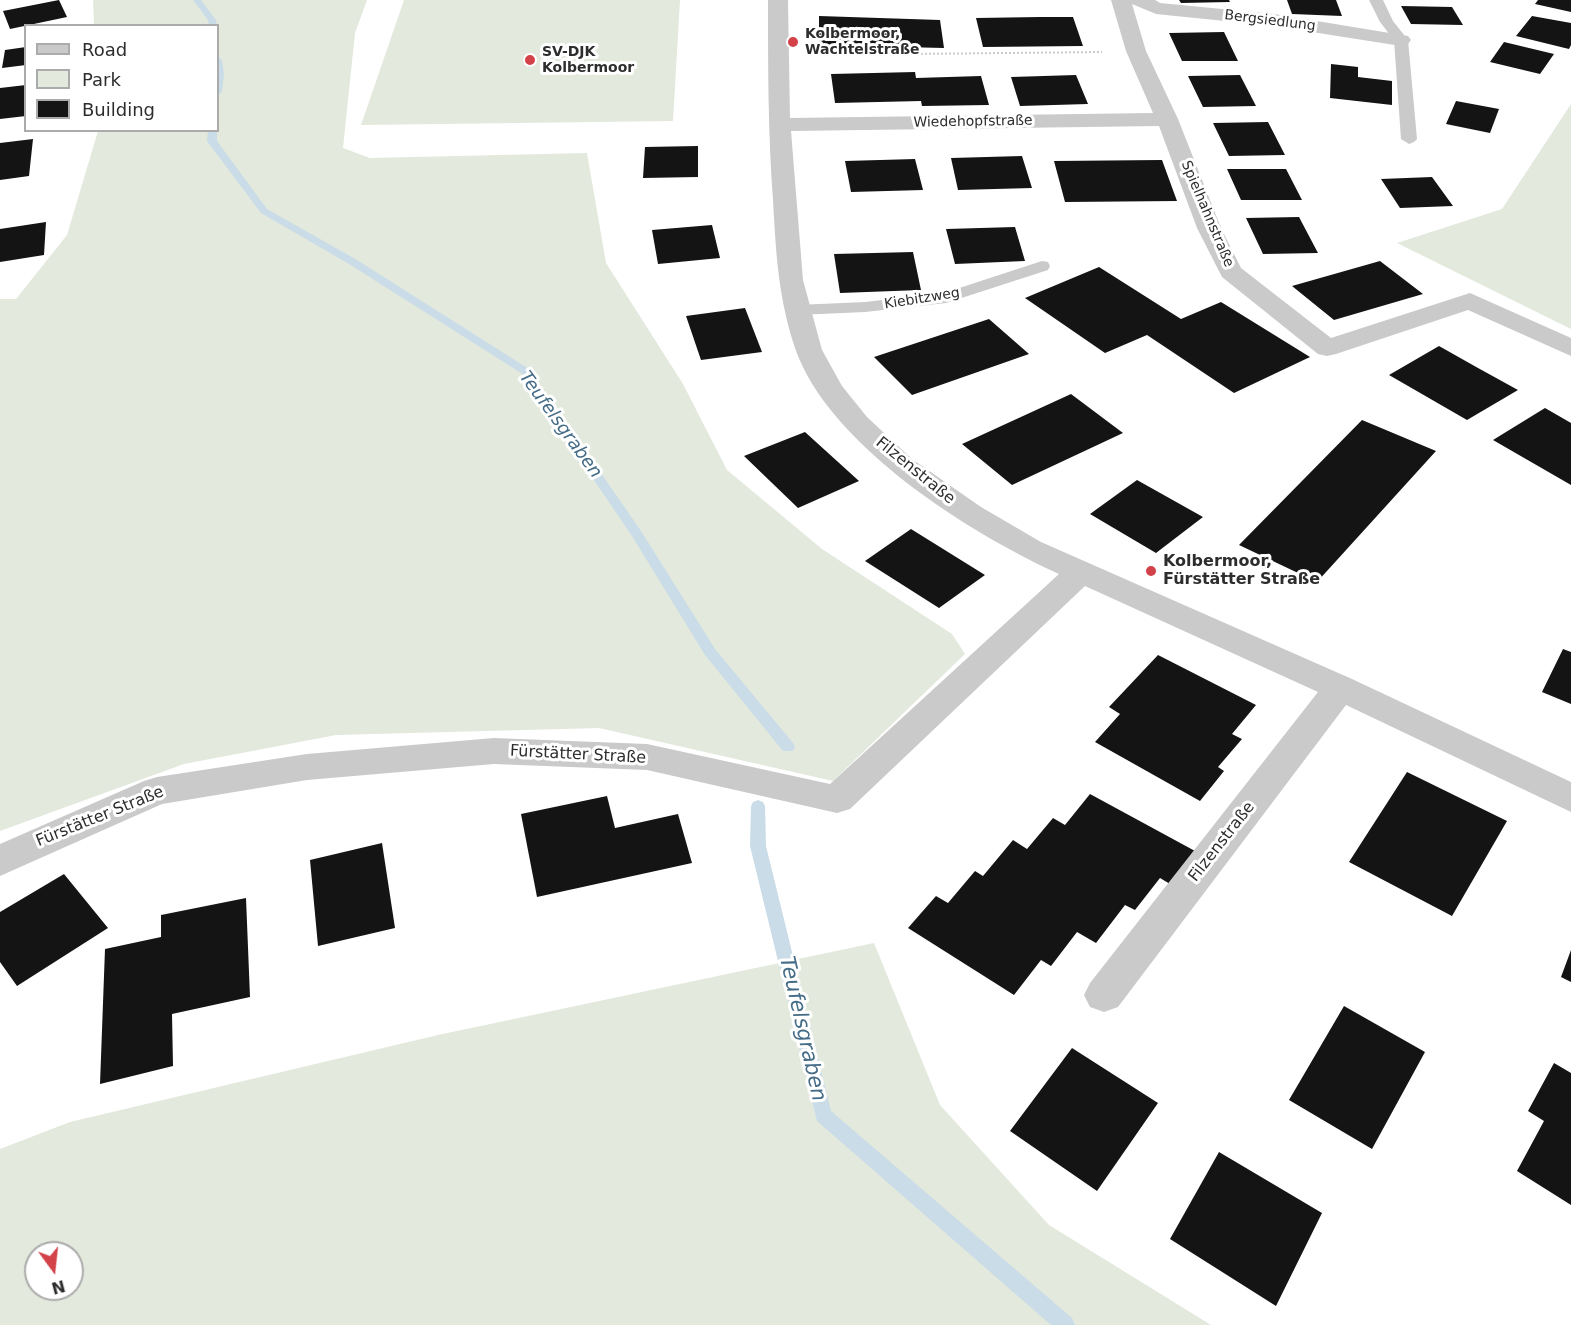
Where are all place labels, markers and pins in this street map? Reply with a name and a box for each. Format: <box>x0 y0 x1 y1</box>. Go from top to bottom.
place label: Kolbermoor, Wachtelstraße <box>805 26 920 58</box>
marker: Kolbermoor, Wachtelstraße <box>786 35 800 49</box>
place label: SV-DJK Kolbermoor <box>542 44 634 76</box>
marker: SV-DJK Kolbermoor <box>523 53 537 67</box>
place label: Kolbermoor, Fürstätter Straße <box>1163 552 1320 590</box>
marker: Kolbermoor, Fürstätter Straße <box>1144 564 1158 578</box>

